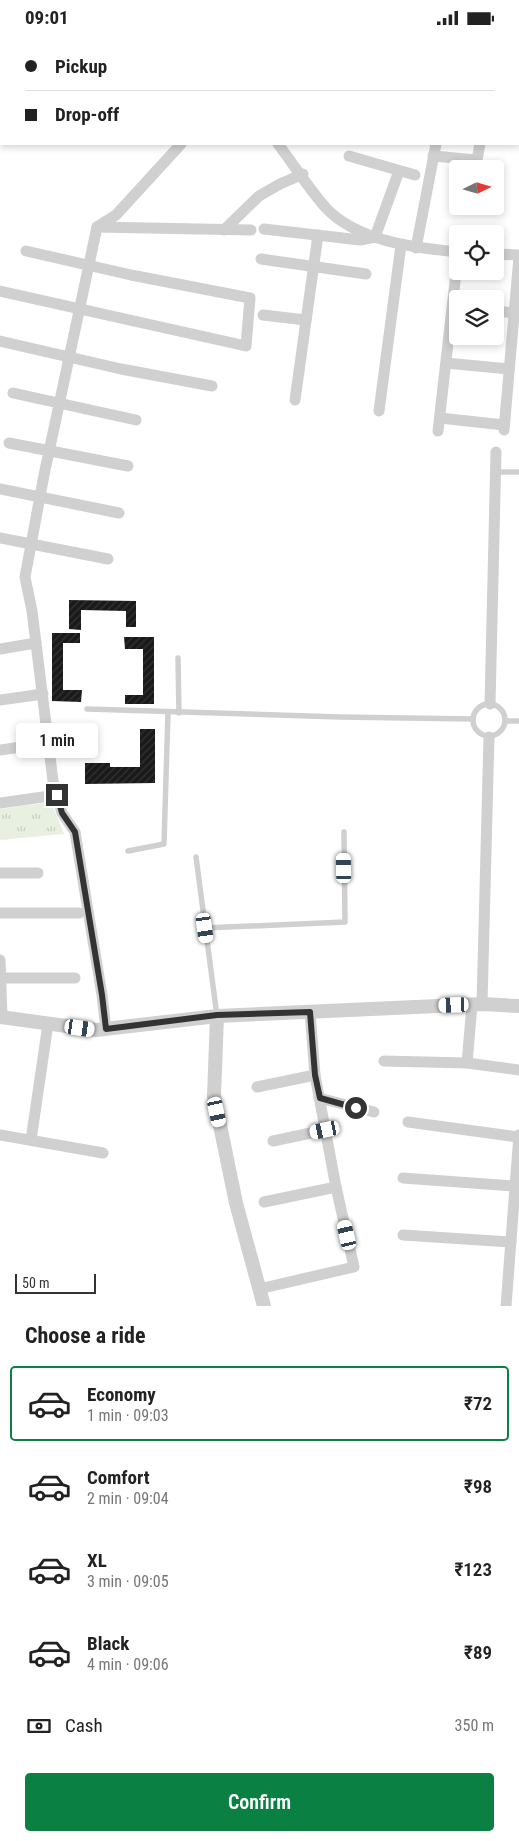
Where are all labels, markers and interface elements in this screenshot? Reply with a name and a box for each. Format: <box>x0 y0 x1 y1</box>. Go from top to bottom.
text: 09:01 <box>25 6 69 29</box>
text: Pickup <box>55 55 107 78</box>
text: Drop-off <box>55 103 119 126</box>
north arrow <box>449 160 504 215</box>
map controls <box>449 160 504 345</box>
button: locate <box>449 225 504 280</box>
button: layers <box>449 290 504 345</box>
callout: 1 min <box>16 723 98 757</box>
text: 1 min <box>39 731 75 750</box>
route end <box>46 784 68 806</box>
car <box>336 853 351 883</box>
car <box>195 912 214 944</box>
car <box>438 997 469 1013</box>
car <box>64 1018 95 1038</box>
car <box>206 1096 227 1128</box>
route start <box>345 1097 367 1119</box>
car <box>308 1120 341 1140</box>
car <box>336 1219 357 1251</box>
scale bar <box>15 1271 96 1294</box>
text: 50 m <box>22 1275 50 1291</box>
text: Choose a ride <box>25 1323 146 1348</box>
icon: car <box>27 1381 72 1426</box>
text: Economy <box>87 1383 156 1406</box>
text: ₹72 <box>464 1392 492 1415</box>
text: 1 min · 09:03 <box>87 1406 169 1425</box>
icon: car <box>27 1464 72 1509</box>
text: Comfort <box>87 1466 150 1489</box>
text: ₹98 <box>464 1475 492 1498</box>
text: 2 min · 09:04 <box>87 1489 169 1508</box>
icon: car <box>27 1547 72 1592</box>
text: XL <box>87 1549 107 1572</box>
text: ₹123 <box>454 1558 492 1581</box>
text: 3 min · 09:05 <box>87 1572 169 1591</box>
icon: car <box>27 1630 72 1675</box>
text: Black <box>87 1632 129 1655</box>
text: ₹89 <box>464 1641 492 1664</box>
text: 4 min · 09:06 <box>87 1655 169 1674</box>
icon: cash <box>25 1712 53 1740</box>
text: Cash <box>65 1714 103 1737</box>
text: 350 m <box>455 1716 494 1735</box>
button: Confirm <box>25 1773 494 1831</box>

